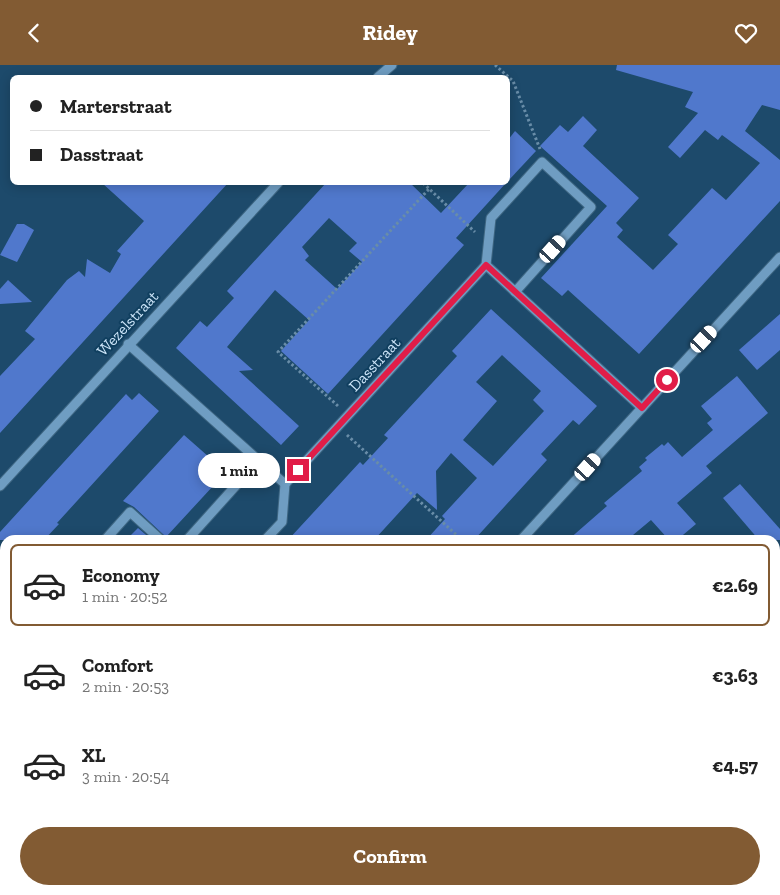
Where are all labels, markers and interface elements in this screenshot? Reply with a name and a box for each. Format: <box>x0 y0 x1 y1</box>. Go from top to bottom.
icon: back <box>20 19 48 47</box>
text: Ridey <box>362 19 418 46</box>
icon: heart <box>732 19 760 47</box>
text: Marterstraat <box>60 95 172 118</box>
text: Dasstraat <box>60 143 143 166</box>
car <box>537 233 568 265</box>
street label: Wezelstraat <box>92 287 162 360</box>
car <box>688 323 719 355</box>
street label: Dasstraat <box>345 333 404 395</box>
route start <box>656 369 678 391</box>
car <box>572 451 603 483</box>
callout: 1 min <box>198 453 280 487</box>
route end <box>287 459 309 481</box>
text: 1 min <box>220 461 258 480</box>
icon: car <box>22 563 67 608</box>
text: Economy <box>82 564 160 587</box>
text: €2.69 <box>712 574 758 597</box>
text: 1 min · 20:52 <box>82 587 168 606</box>
icon: car <box>22 653 67 698</box>
text: Comfort <box>82 654 153 677</box>
text: €3.63 <box>712 664 758 687</box>
text: 2 min · 20:53 <box>82 677 169 696</box>
icon: car <box>22 743 67 788</box>
text: XL <box>82 744 105 767</box>
text: €4.57 <box>712 754 758 777</box>
text: 3 min · 20:54 <box>82 767 170 786</box>
button: Confirm <box>20 827 760 885</box>

